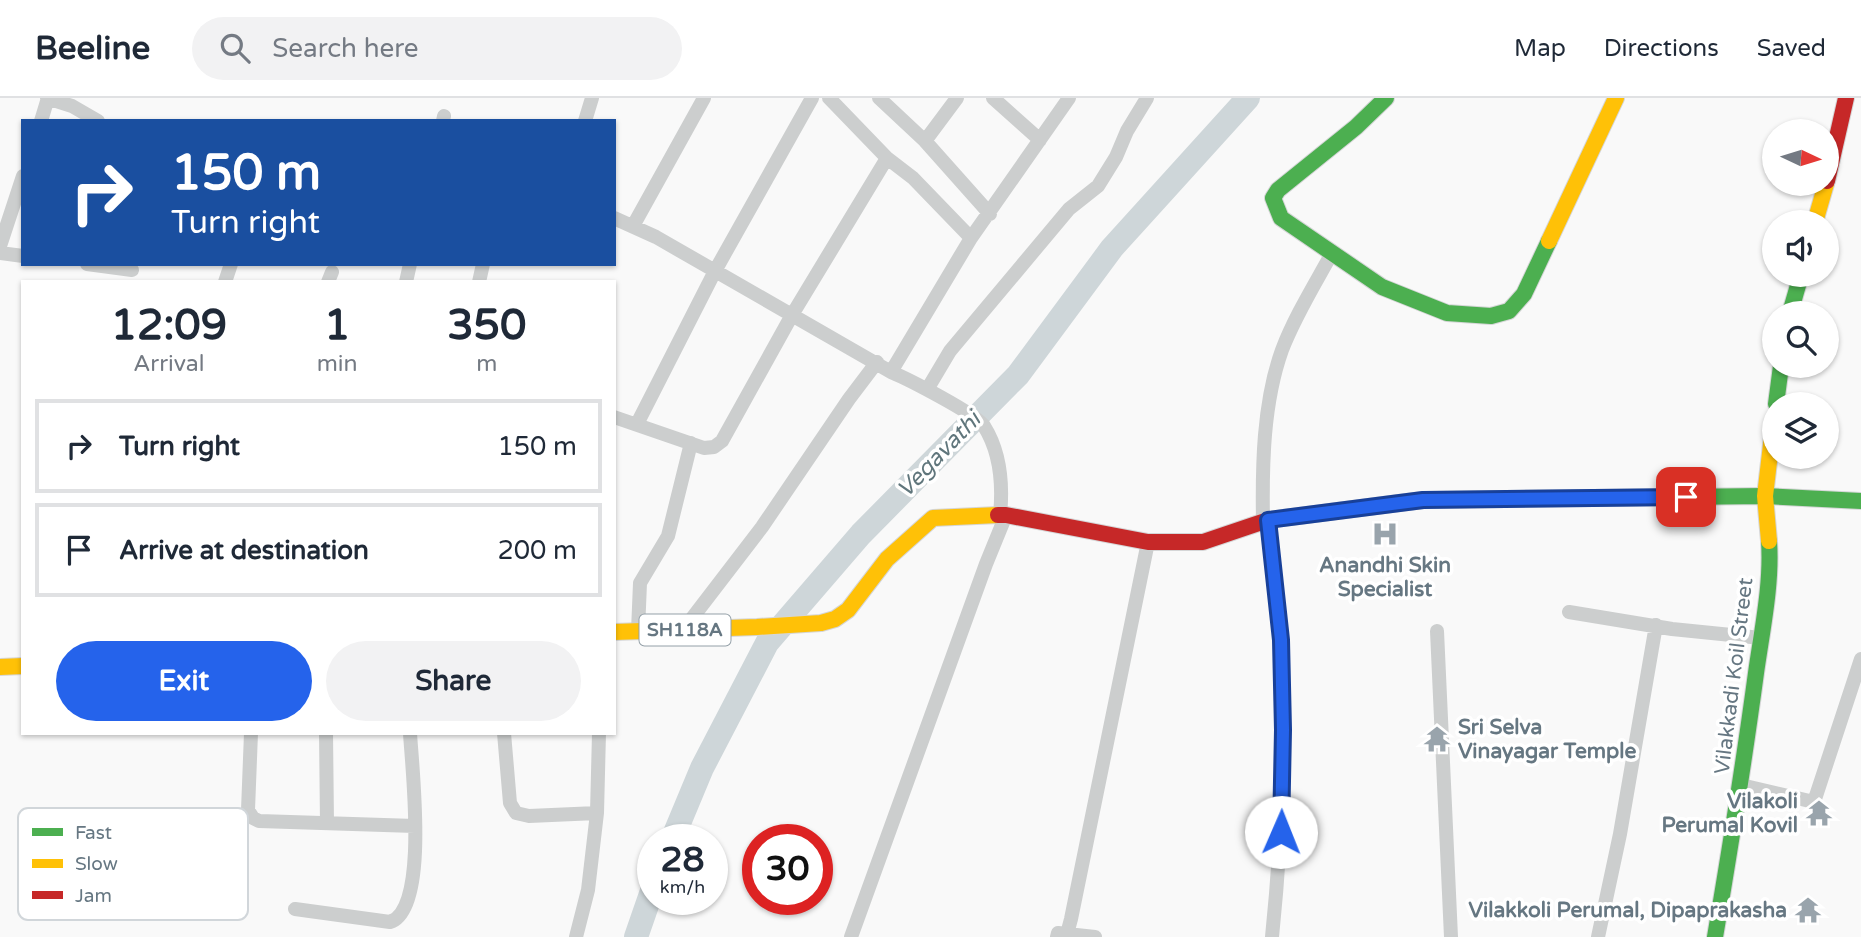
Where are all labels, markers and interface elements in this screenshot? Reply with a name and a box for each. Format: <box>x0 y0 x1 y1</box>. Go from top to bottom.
search box <box>192 17 682 80</box>
text: Beeline <box>35 29 150 68</box>
icon: search <box>216 29 254 67</box>
text: Search here <box>272 33 418 64</box>
text: Map <box>1514 34 1566 63</box>
text: Directions <box>1604 34 1719 63</box>
text: Saved <box>1757 34 1826 63</box>
north arrow <box>1762 119 1839 196</box>
map controls <box>1762 119 1839 469</box>
text: 150 m <box>171 144 321 203</box>
icon: right <box>56 147 147 238</box>
text: Turn right <box>171 204 320 242</box>
button: sound <box>1762 210 1839 287</box>
text: 12:09 <box>111 300 227 351</box>
text: 1 <box>324 300 350 351</box>
text: 350 <box>447 300 526 351</box>
button: search <box>1762 301 1839 378</box>
text: Arrival <box>133 350 204 378</box>
text: min <box>317 350 358 378</box>
text: m <box>476 350 497 378</box>
button: layers <box>1762 392 1839 469</box>
water label: Vegavathi <box>891 404 989 504</box>
icon: right <box>60 427 98 465</box>
text: Turn right <box>119 431 240 462</box>
text: 150 m <box>497 431 577 462</box>
pin <box>1656 467 1716 527</box>
icon: arrive <box>1667 478 1705 516</box>
hospital icon: Anandhi Skin Specialist <box>1370 519 1400 549</box>
icon: arrive <box>60 531 98 569</box>
text: Arrive at destination <box>119 535 369 566</box>
text: 200 m <box>497 535 577 566</box>
place label: Anandhi Skin Specialist <box>1319 553 1451 602</box>
street label: Vilakkadi Koil Street <box>1710 576 1758 776</box>
road number: SH118A <box>640 614 730 646</box>
button: Exit <box>56 641 312 721</box>
button: Share <box>326 641 581 721</box>
place label: Sri Selva Vinayagar Temple <box>1458 715 1637 764</box>
temple icon: Sri Selva Vinayagar Temple <box>1422 724 1452 754</box>
place label: Vilakoli Perumal Kovil <box>1661 789 1798 838</box>
position arrow <box>1244 795 1318 869</box>
temple icon: Vilakoli Perumal Kovil <box>1804 798 1834 828</box>
legend <box>18 808 248 920</box>
text: Fast <box>75 822 112 844</box>
speed limit sign: 30 <box>742 824 833 915</box>
text: 28 <box>661 839 704 881</box>
text: Slow <box>75 853 118 875</box>
text: km/h <box>660 876 705 898</box>
text: Jam <box>75 885 112 907</box>
temple icon: Vilakkoli Perumal, Dipaprakasha <box>1793 895 1823 925</box>
place label: Vilakkoli Perumal, Dipaprakasha <box>1469 898 1787 923</box>

